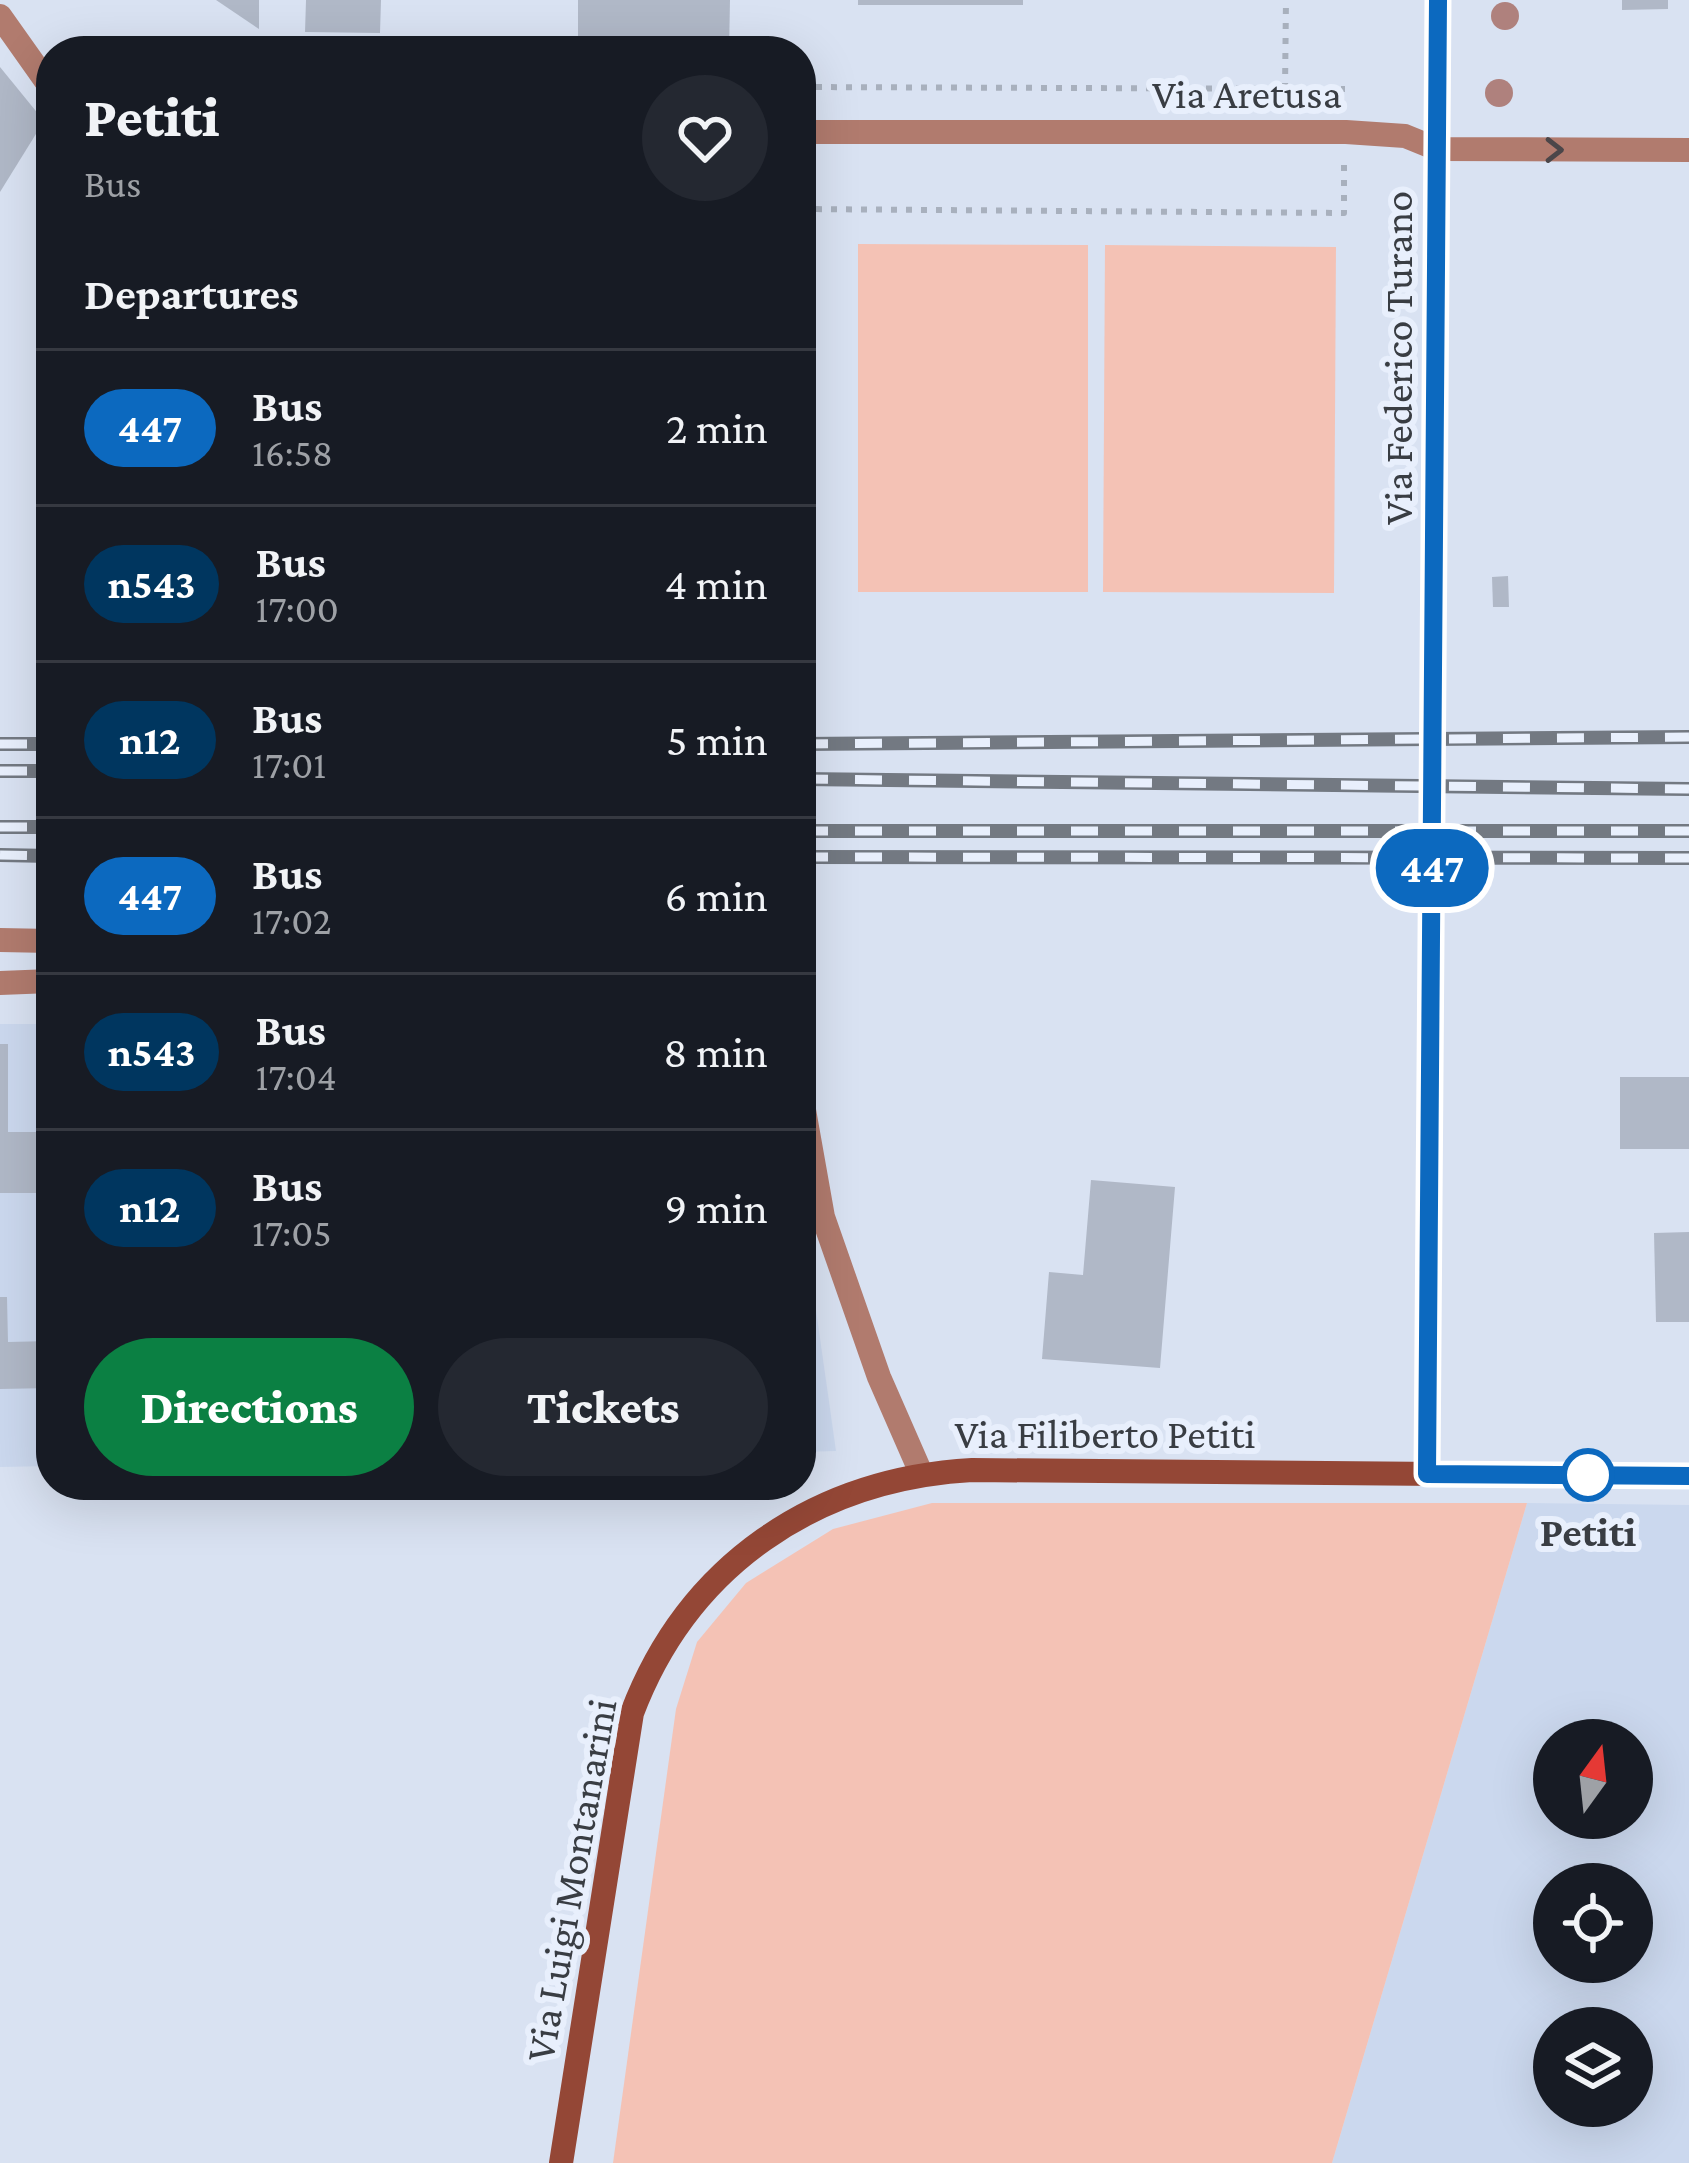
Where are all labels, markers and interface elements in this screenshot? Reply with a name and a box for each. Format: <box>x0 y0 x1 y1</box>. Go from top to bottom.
street label: Via Aretusa <box>1152 70 1342 117</box>
button: heart <box>642 75 768 201</box>
text: Petiti <box>84 85 220 148</box>
one-way arrow <box>1546 137 1564 163</box>
text: Bus <box>84 162 141 205</box>
street label: Via Federico Turano <box>1374 191 1421 525</box>
text: Departures <box>84 269 299 319</box>
text: Bus <box>252 381 322 431</box>
text: 2 min <box>666 403 768 453</box>
text: 447 <box>118 404 182 451</box>
text: 16:58 <box>252 431 333 474</box>
text: Bus <box>255 537 326 587</box>
text: 4 min <box>664 559 768 609</box>
text: n543 <box>108 560 195 607</box>
text: 17:00 <box>255 587 339 630</box>
text: Bus <box>252 693 322 743</box>
text: 5 min <box>666 715 768 765</box>
text: n12 <box>119 716 181 763</box>
text: 17:01 <box>252 743 326 786</box>
line badge: 447 <box>1363 829 1501 907</box>
text: 447 <box>1400 844 1464 891</box>
text: Bus <box>252 849 322 899</box>
text: 6 min <box>665 871 768 921</box>
text: 447 <box>118 872 182 919</box>
text: 17:02 <box>252 899 332 942</box>
text: Bus <box>255 1005 326 1055</box>
text: 8 min <box>663 1027 768 1077</box>
text: n543 <box>108 1028 195 1075</box>
text: 17:04 <box>255 1055 337 1098</box>
text: Bus <box>252 1161 322 1211</box>
text: 9 min <box>665 1183 768 1233</box>
text: n12 <box>119 1184 181 1231</box>
text: 17:05 <box>252 1211 332 1254</box>
button: Directions <box>84 1338 414 1476</box>
button: Tickets <box>438 1338 768 1476</box>
street label: Via Filiberto Petiti <box>955 1410 1255 1457</box>
marker: Petiti <box>1563 1450 1613 1500</box>
place label: Petiti <box>1540 1508 1636 1555</box>
street label: Via Luigi Montanarini <box>515 1695 626 2065</box>
north arrow <box>1533 1719 1653 1839</box>
map controls <box>1533 1719 1653 2127</box>
button: locate <box>1533 1863 1653 1983</box>
button: layers <box>1533 2007 1653 2127</box>

